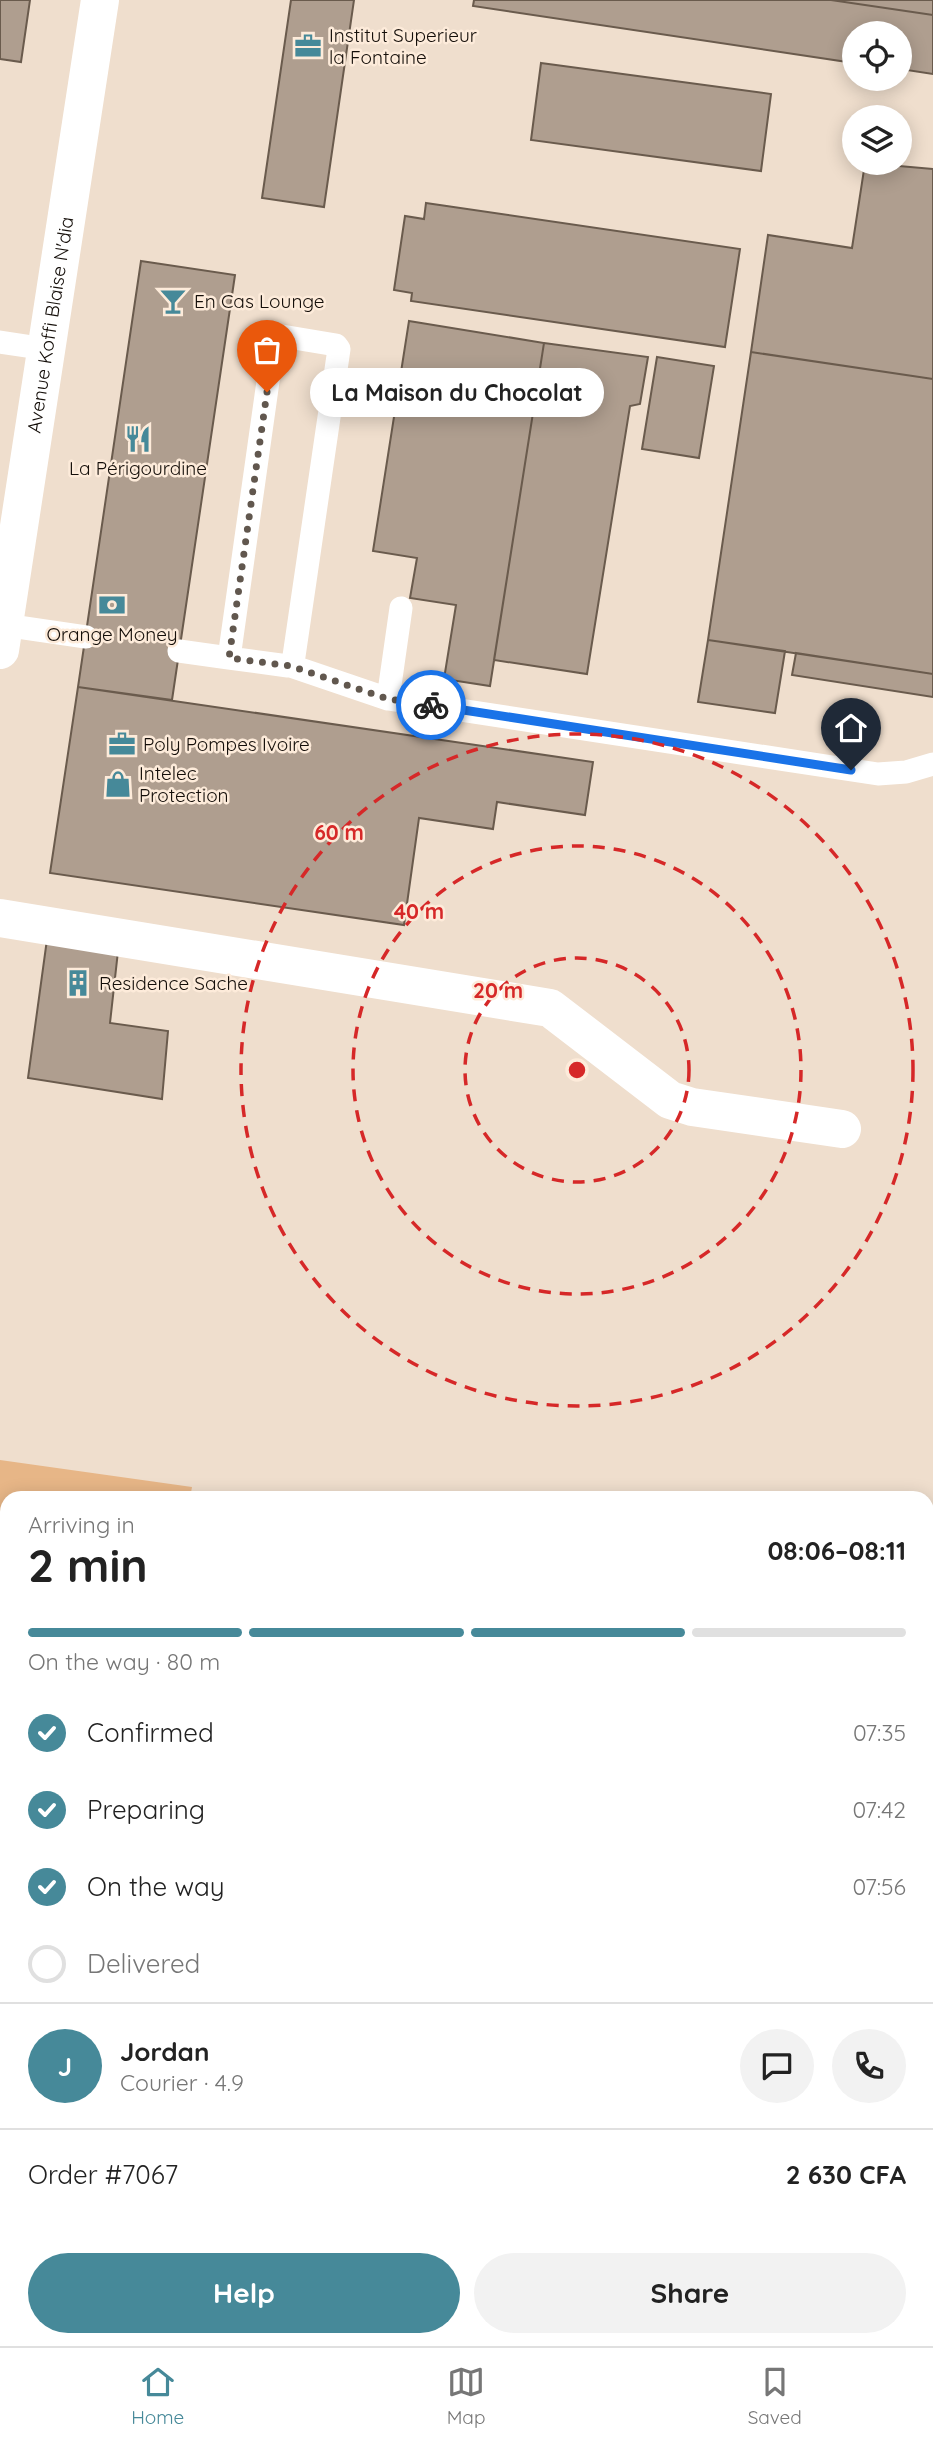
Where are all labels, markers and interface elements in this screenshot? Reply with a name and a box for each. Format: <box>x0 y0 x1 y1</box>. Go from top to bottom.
map controls <box>842 21 912 175</box>
button: locate <box>842 21 912 91</box>
place label: Institut Superieur la Fontaine <box>329 23 478 69</box>
office icon: Institut Superieur la Fontaine <box>293 31 323 61</box>
button: layers <box>842 105 912 175</box>
street label: Avenue Koffi Blaise N'dia <box>22 215 79 435</box>
bar icon: En Cas Lounge <box>158 286 188 316</box>
place label: En Cas Lounge <box>194 289 325 313</box>
pin <box>237 320 297 392</box>
icon: bag <box>248 331 286 369</box>
callout: La Maison du Chocolat <box>309 368 603 416</box>
text: La Maison du Chocolat <box>331 378 583 407</box>
restaurant icon: La Périgourdine <box>123 424 153 454</box>
place label: La Périgourdine <box>69 456 207 480</box>
bank icon: Orange Money <box>97 590 127 620</box>
place label: Orange Money <box>46 622 178 646</box>
courier <box>396 670 466 740</box>
icon: bike <box>412 686 450 724</box>
pin <box>821 698 881 770</box>
icon: home <box>832 709 870 747</box>
office icon: Poly Pompes Ivoire <box>107 729 137 759</box>
place label: Poly Pompes Ivoire <box>143 732 310 756</box>
place label: Intelec Protection <box>139 761 229 807</box>
shop icon: Intelec Protection <box>103 769 133 799</box>
text: 60 m <box>314 819 364 845</box>
text: 40 m <box>394 898 444 924</box>
building icon: Residence Sache <box>63 968 93 998</box>
place label: Residence Sache <box>99 971 248 995</box>
text: 20 m <box>473 977 523 1003</box>
centre of rings <box>565 1058 589 1082</box>
text: Arriving in <box>28 1510 135 1539</box>
text: 08:06–08:11 <box>767 1534 906 1567</box>
text: 2 min <box>28 1536 148 1594</box>
text: On the way · 80 m <box>28 1647 220 1676</box>
icon: check <box>28 1714 66 1752</box>
text: Confirmed <box>87 1716 214 1749</box>
text: 07:35 <box>853 1718 906 1747</box>
icon: check <box>28 1791 66 1829</box>
text: Preparing <box>87 1793 205 1826</box>
text: 07:42 <box>853 1795 906 1824</box>
icon: check <box>28 1868 66 1906</box>
text: On the way <box>87 1870 225 1903</box>
text: 07:56 <box>853 1872 906 1901</box>
text: Delivered <box>87 1947 200 1980</box>
button: chat <box>740 2029 814 2103</box>
button: phone <box>832 2029 906 2103</box>
text: Jordan <box>120 2035 209 2068</box>
text: J <box>58 2050 72 2083</box>
text: Courier · 4.9 <box>120 2068 244 2097</box>
text: Order #7067 <box>28 2158 178 2191</box>
text: 2 630 CFA <box>786 2158 906 2191</box>
button: Help <box>28 2253 460 2333</box>
button: Share <box>474 2253 906 2333</box>
tab: Home <box>131 2363 184 2429</box>
tab: Map <box>447 2363 485 2429</box>
tab: Saved <box>748 2363 802 2429</box>

